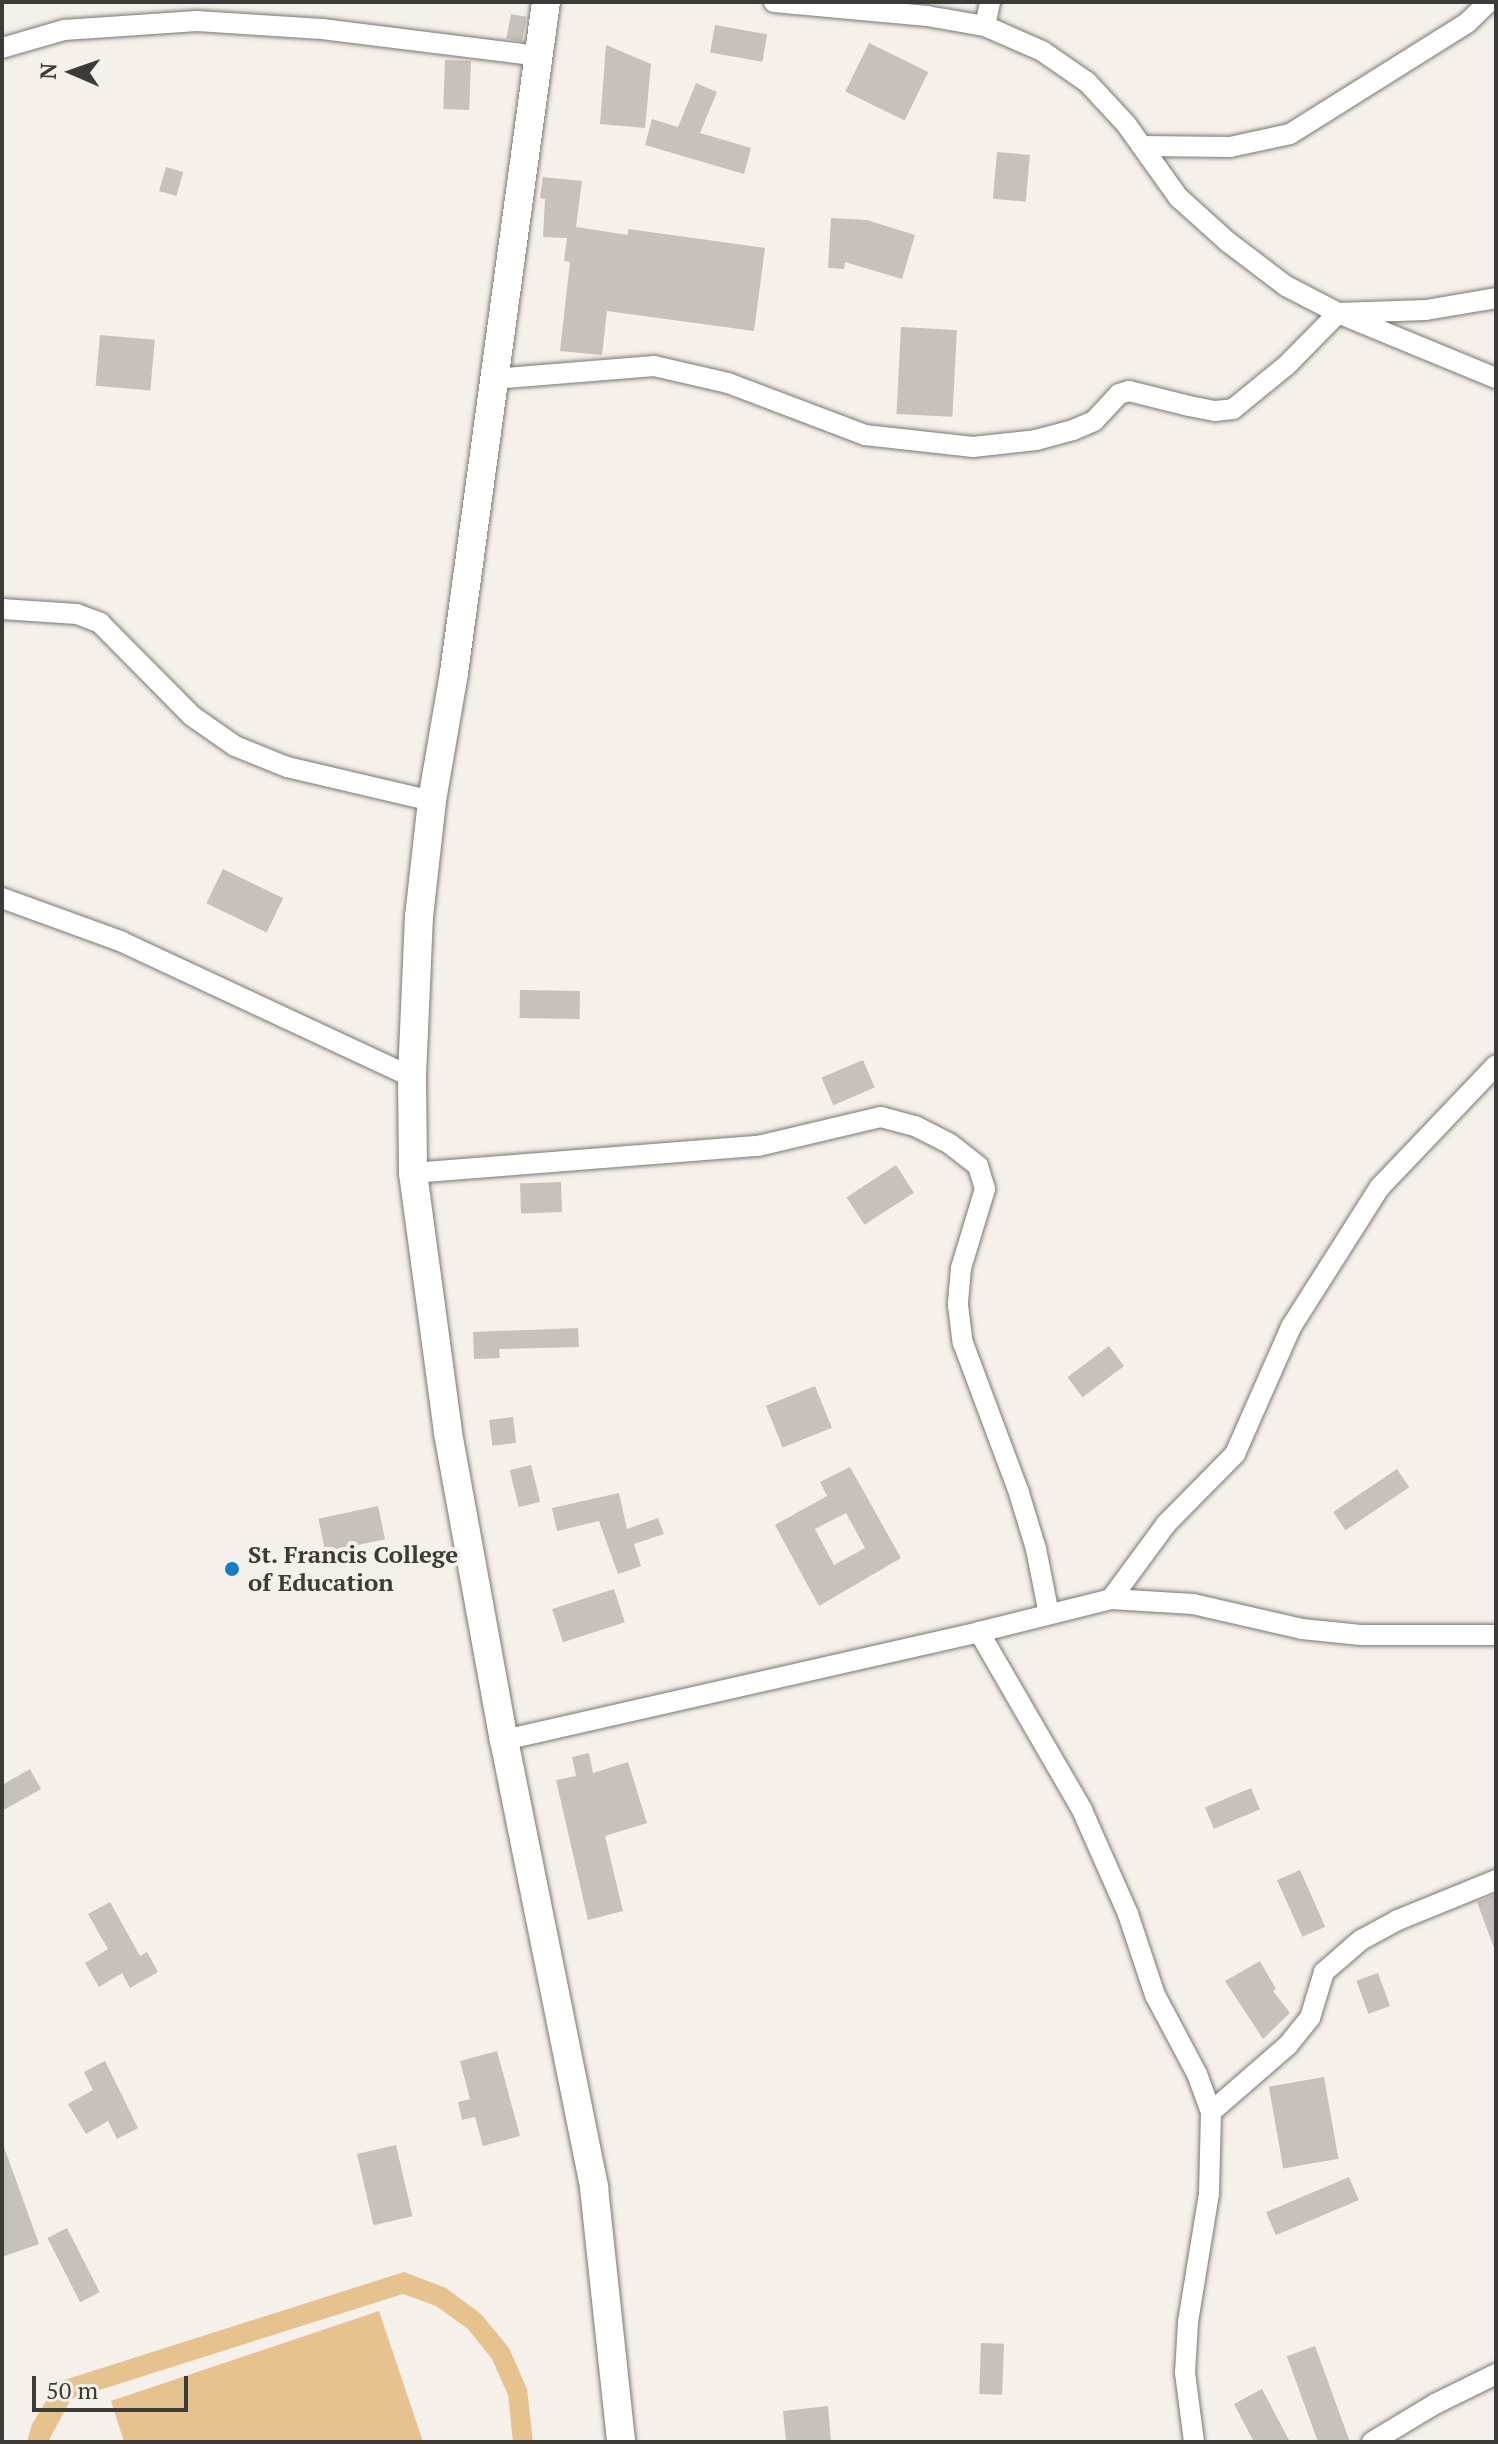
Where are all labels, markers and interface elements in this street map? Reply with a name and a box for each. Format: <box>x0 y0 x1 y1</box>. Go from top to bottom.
north arrow <box>32 32 112 112</box>
text: N <box>33 62 62 80</box>
place label: St. Francis College of Education <box>248 1541 459 1597</box>
marker: St. Francis College of Education <box>223 1560 241 1578</box>
scale bar <box>36 2360 192 2410</box>
text: 50 m <box>46 2374 98 2406</box>

